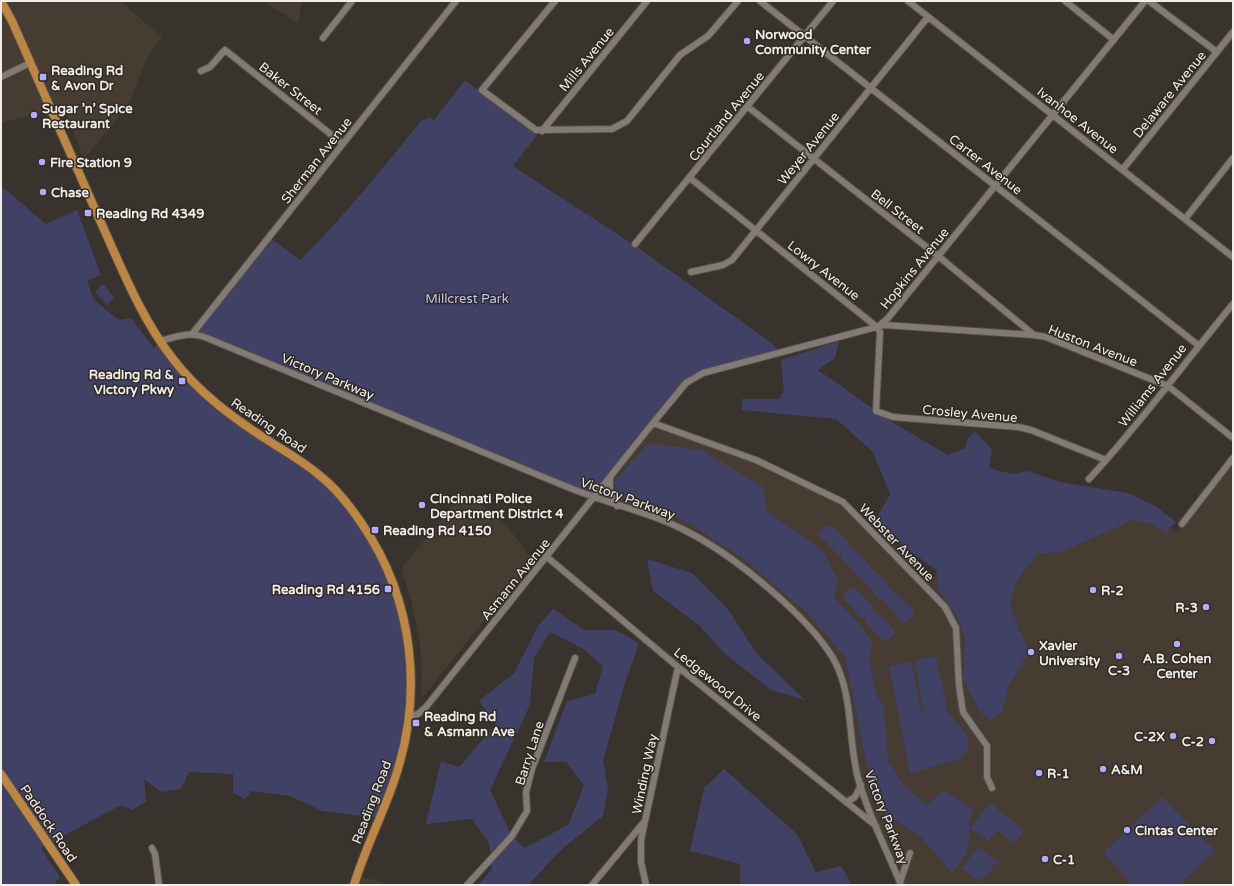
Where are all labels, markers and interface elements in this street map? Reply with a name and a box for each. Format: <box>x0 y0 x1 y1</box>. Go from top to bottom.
street label: Mills Avenue <box>556 24 618 95</box>
place label: Norwood Community Center <box>755 27 872 58</box>
marker: Norwood Community Center <box>742 36 752 46</box>
street label: Delaware Avenue <box>1130 48 1210 141</box>
street label: Baker Street <box>255 59 325 119</box>
place label: Reading Rd & Avon Dr <box>51 63 123 94</box>
street label: Courtland Avenue <box>686 68 768 165</box>
marker: Reading Rd & Avon Dr <box>38 72 48 82</box>
street label: Ivanhoe Avenue <box>1034 84 1121 157</box>
place label: Sugar ’n’ Spice Restaurant <box>42 101 133 132</box>
street label: Weyer Avenue <box>775 109 843 188</box>
marker: Sugar ’n’ Spice Restaurant <box>29 110 39 120</box>
street label: Sherman Avenue <box>278 114 355 207</box>
street label: Carter Avenue <box>946 131 1025 198</box>
place label: Fire Station 9 <box>50 155 132 171</box>
marker: Fire Station 9 <box>37 157 47 167</box>
place label: Chase <box>51 185 89 201</box>
street label: Bell Street <box>868 186 927 238</box>
marker: Chase <box>38 187 48 197</box>
place label: Reading Rd 4349 <box>96 206 204 222</box>
marker: Reading Rd 4349 <box>83 208 93 218</box>
street label: Hopkins Avenue <box>877 225 953 313</box>
street label: Lowry Avenue <box>784 238 863 304</box>
park label: Millcrest Park <box>425 291 509 307</box>
street label: Huston Avenue <box>1046 322 1140 370</box>
street label: Williams Avenue <box>1115 341 1190 430</box>
street label: Victory Parkway <box>279 350 376 404</box>
place label: Reading Rd & Victory Pkwy <box>89 367 174 398</box>
marker: Reading Rd & Victory Pkwy <box>177 376 187 386</box>
street label: Reading Road <box>228 395 309 457</box>
street label: Crosley Avenue <box>922 402 1018 426</box>
street label: Victory Parkway <box>578 474 677 523</box>
place label: Cincinnati Police Department District 4 <box>430 491 564 522</box>
marker: Cincinnati Police Department District 4 <box>417 500 427 510</box>
street label: Webster Avenue <box>855 501 937 585</box>
place label: Reading Rd 4150 <box>383 523 491 539</box>
marker: Reading Rd 4150 <box>370 525 380 535</box>
street label: Asmann Avenue <box>478 535 554 624</box>
place label: Reading Rd 4156 <box>272 582 380 598</box>
place label: R-2 <box>1101 583 1124 599</box>
marker: Reading Rd 4156 <box>383 584 393 594</box>
marker: R-2 <box>1088 585 1098 595</box>
place label: R-3 <box>1175 600 1198 616</box>
marker: R-3 <box>1201 602 1211 612</box>
place label: Xavier University <box>1039 638 1100 669</box>
marker: A.B. Cohen Center <box>1172 639 1182 649</box>
street label: Ledgewood Drive <box>670 645 764 725</box>
marker: Xavier University <box>1026 647 1036 657</box>
marker: C-3 <box>1114 651 1124 661</box>
place label: A.B. Cohen Center <box>1143 651 1211 682</box>
place label: C-3 <box>1108 663 1130 679</box>
place label: Reading Rd & Asmann Ave <box>424 709 515 740</box>
marker: Reading Rd & Asmann Ave <box>411 718 421 728</box>
street label: Barry Lane <box>512 719 548 788</box>
place label: C-2X <box>1134 729 1165 745</box>
marker: C-2X <box>1168 731 1178 741</box>
street label: Winding Way <box>629 732 661 816</box>
place label: C-2 <box>1182 734 1204 750</box>
marker: C-2 <box>1207 736 1217 746</box>
street label: Reading Road <box>349 759 395 846</box>
place label: A&M <box>1111 762 1143 778</box>
marker: A&M <box>1098 764 1108 774</box>
place label: R-1 <box>1047 766 1070 782</box>
street label: Victory Parkway <box>861 768 911 867</box>
marker: R-1 <box>1034 768 1044 778</box>
street label: Paddock Road <box>16 782 80 865</box>
place label: Cintas Center <box>1135 823 1219 839</box>
marker: Cintas Center <box>1122 825 1132 835</box>
place label: C-1 <box>1053 852 1075 868</box>
marker: C-1 <box>1040 854 1050 864</box>

